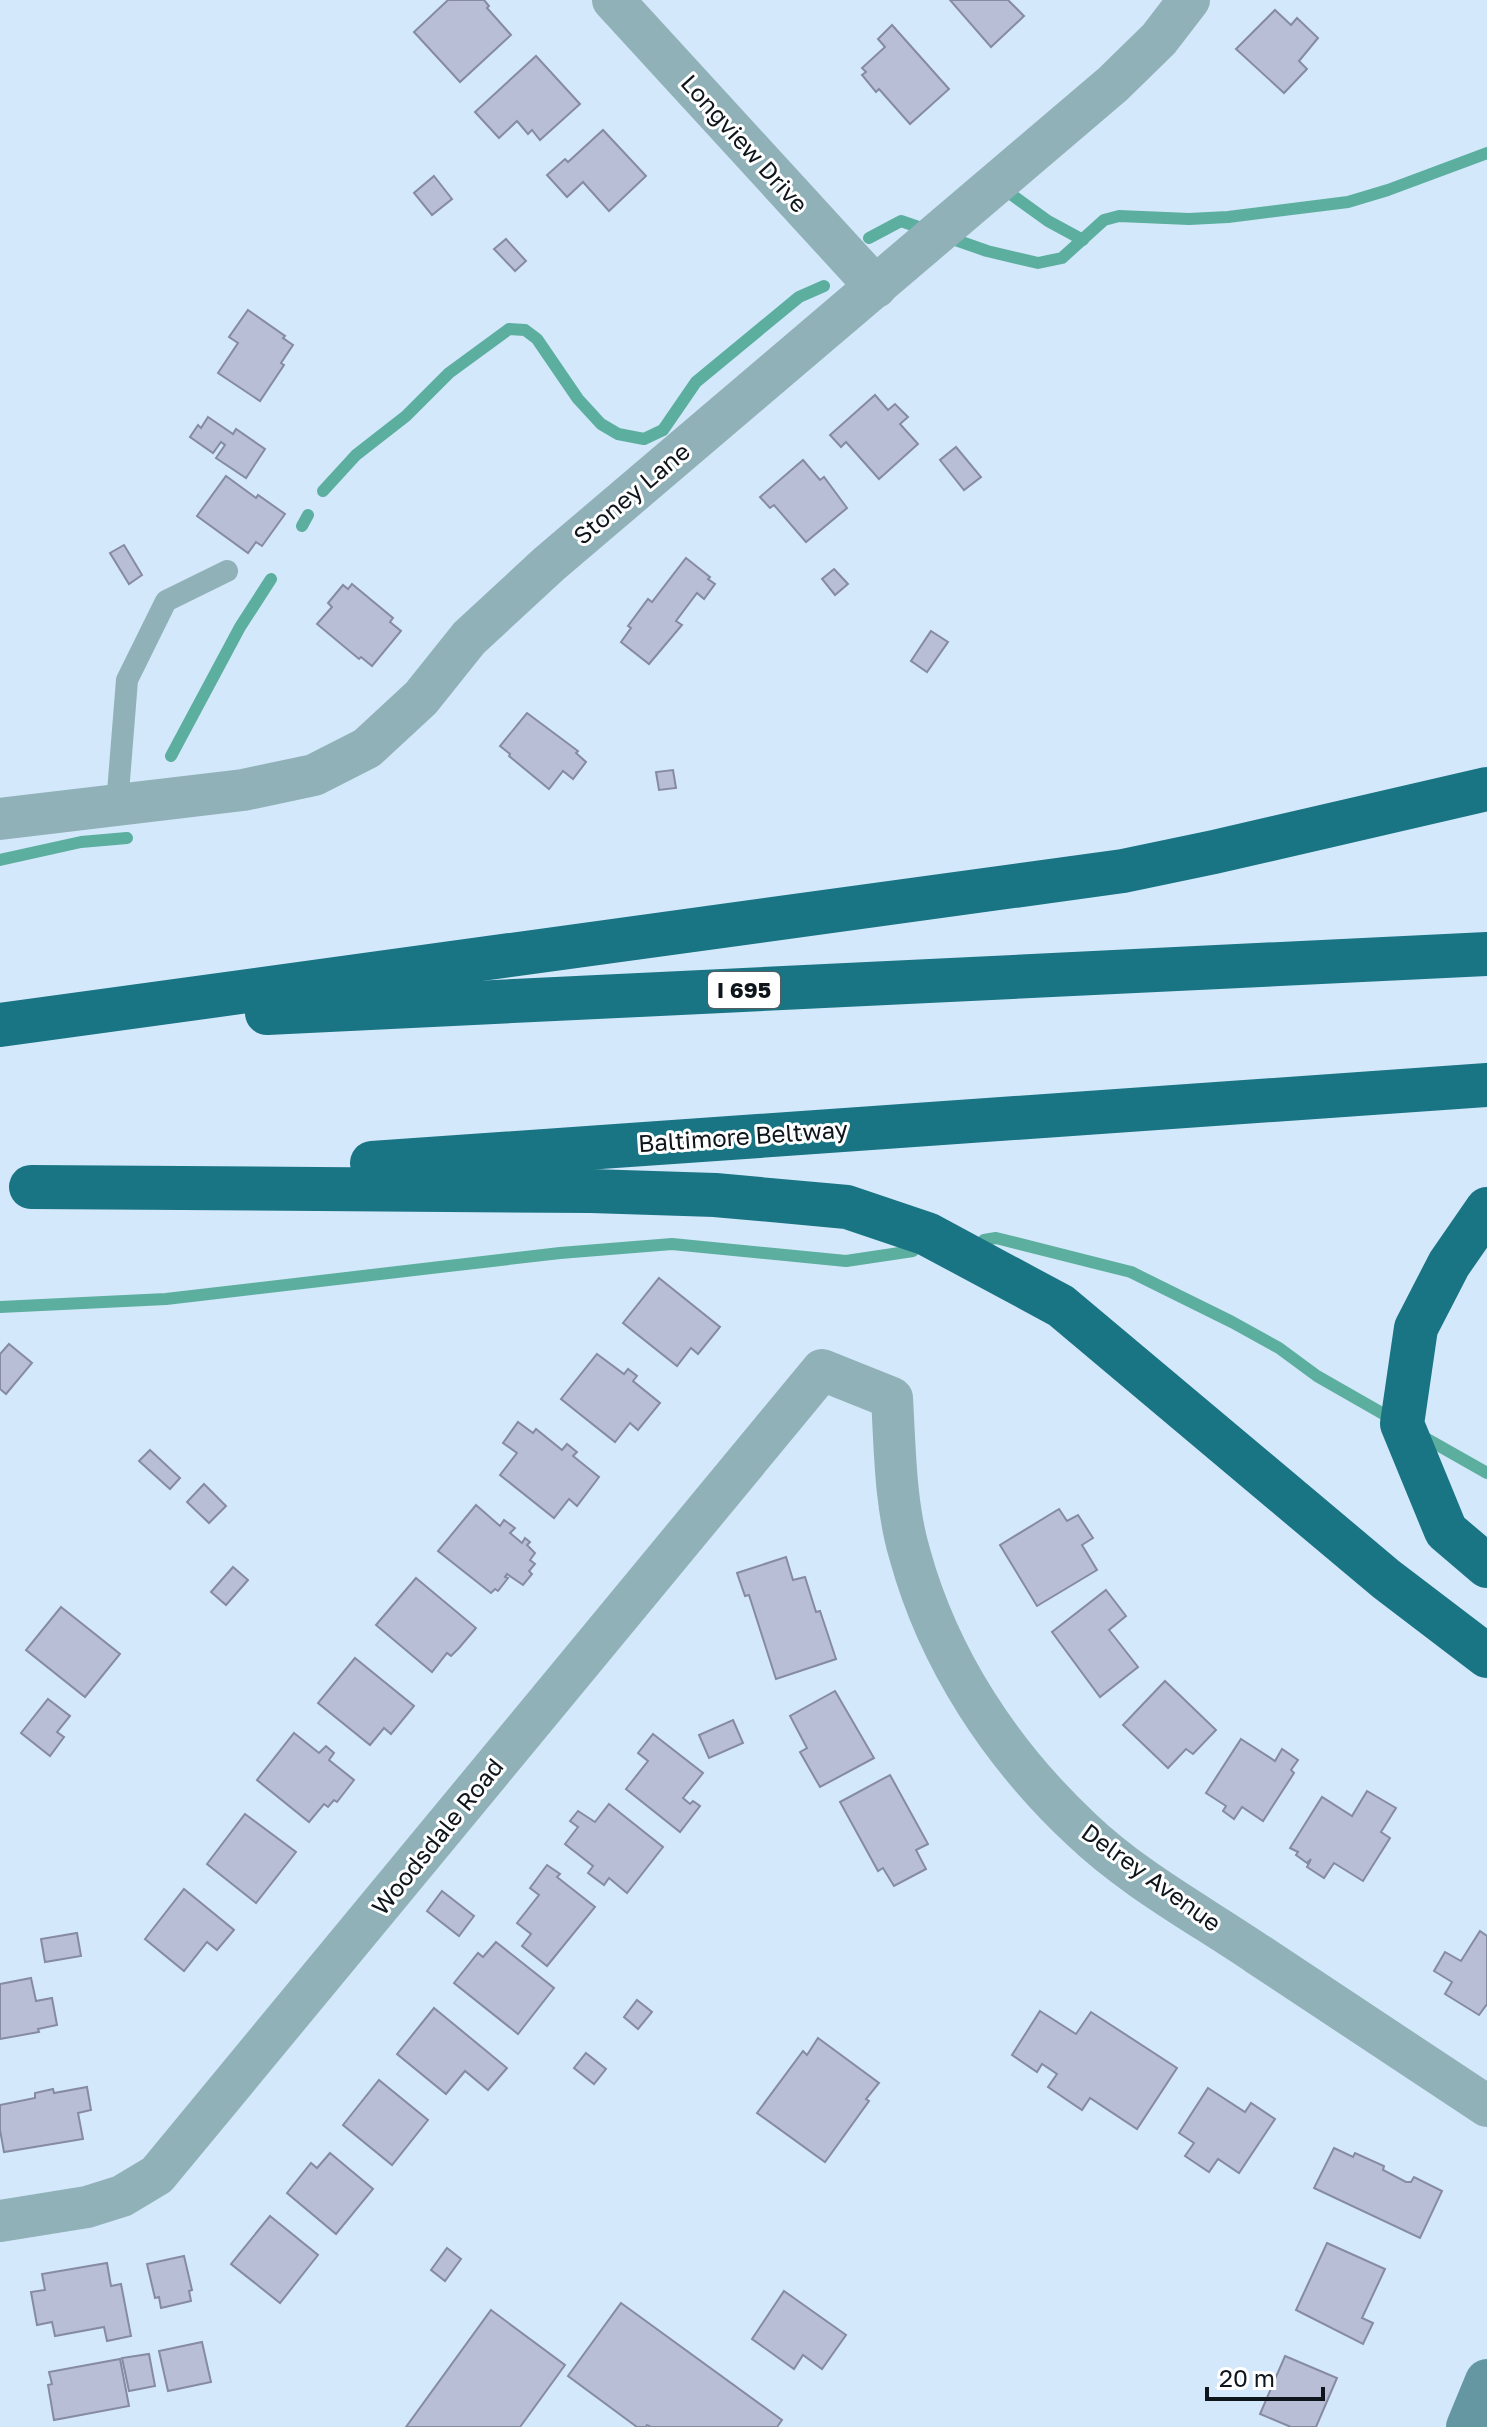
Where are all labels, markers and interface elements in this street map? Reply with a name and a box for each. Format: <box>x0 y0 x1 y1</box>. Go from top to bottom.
street label: Longview Drive <box>676 68 815 218</box>
street label: Stoney Lane <box>567 436 695 550</box>
road number: I 695 <box>708 972 780 1008</box>
street label: Baltimore Beltway <box>637 1114 849 1157</box>
street label: Woodsdale Road <box>365 1752 509 1920</box>
street label: Delrey Avenue <box>1077 1817 1227 1937</box>
scale bar <box>1207 2351 1323 2401</box>
text: 20 m <box>1219 2363 1275 2392</box>

